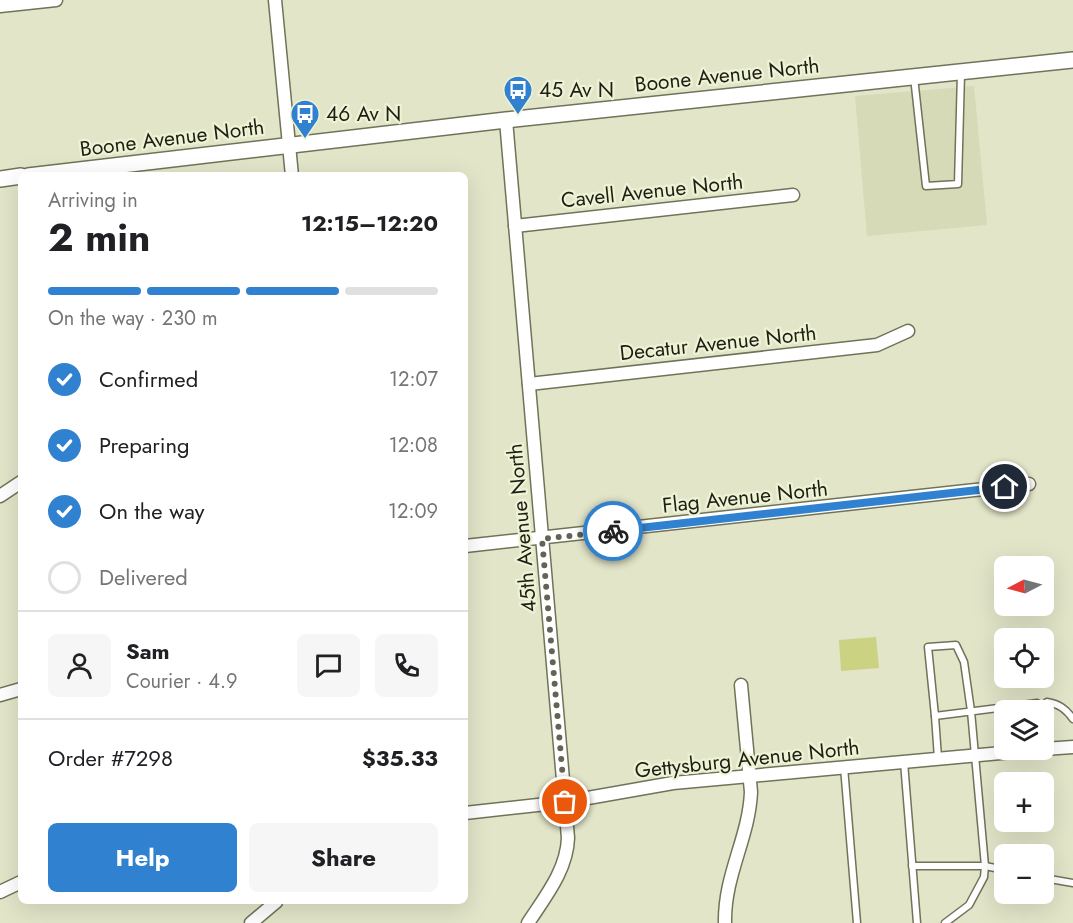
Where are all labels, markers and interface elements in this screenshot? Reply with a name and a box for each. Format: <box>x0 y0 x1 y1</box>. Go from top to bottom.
street label: Boone Avenue North <box>633 50 821 100</box>
bus stop icon: 45 Av N <box>502 74 534 116</box>
place label: 45 Av N <box>539 75 614 105</box>
bus stop icon: 46 Av N <box>289 98 321 140</box>
place label: 46 Av N <box>326 99 401 129</box>
street label: Boone Avenue North <box>78 112 266 164</box>
street label: Cavell Avenue North <box>560 167 744 215</box>
text: Arriving in <box>48 186 138 215</box>
text: 12:15–12:20 <box>301 207 438 239</box>
text: 2 min <box>48 209 150 266</box>
text: On the way · 230 m <box>48 304 218 333</box>
street label: Decatur Avenue North <box>618 318 818 368</box>
icon: check <box>48 363 81 396</box>
text: Confirmed <box>99 363 198 395</box>
text: 12:07 <box>389 365 438 394</box>
icon: check <box>48 429 81 462</box>
text: Preparing <box>99 429 190 461</box>
text: 12:08 <box>389 431 438 460</box>
street label: 45th Avenue North <box>500 442 544 614</box>
pin <box>979 461 1030 512</box>
icon: home <box>988 470 1021 503</box>
street label: Flag Avenue North <box>661 473 829 521</box>
icon: check <box>48 495 81 528</box>
text: On the way <box>99 495 204 527</box>
text: 12:09 <box>388 497 438 526</box>
courier <box>583 501 643 561</box>
icon: bike <box>597 515 630 548</box>
north arrow <box>994 556 1054 616</box>
map controls <box>994 556 1054 904</box>
text: Delivered <box>99 561 188 593</box>
button: locate <box>994 628 1054 688</box>
button: person <box>48 634 111 697</box>
button: chat <box>297 634 360 697</box>
button: phone <box>375 634 438 697</box>
text: Sam <box>126 635 170 667</box>
text: Courier · 4.9 <box>126 667 238 696</box>
button: layers <box>994 700 1054 760</box>
street label: Gettysburg Avenue North <box>633 732 861 786</box>
text: Order #7298 <box>48 742 173 774</box>
text: $35.33 <box>362 742 438 774</box>
button: + <box>994 772 1054 832</box>
pin <box>539 776 590 827</box>
icon: bag <box>548 785 581 818</box>
button: Help <box>48 823 237 892</box>
button: Share <box>249 823 438 892</box>
button: − <box>994 844 1054 904</box>

